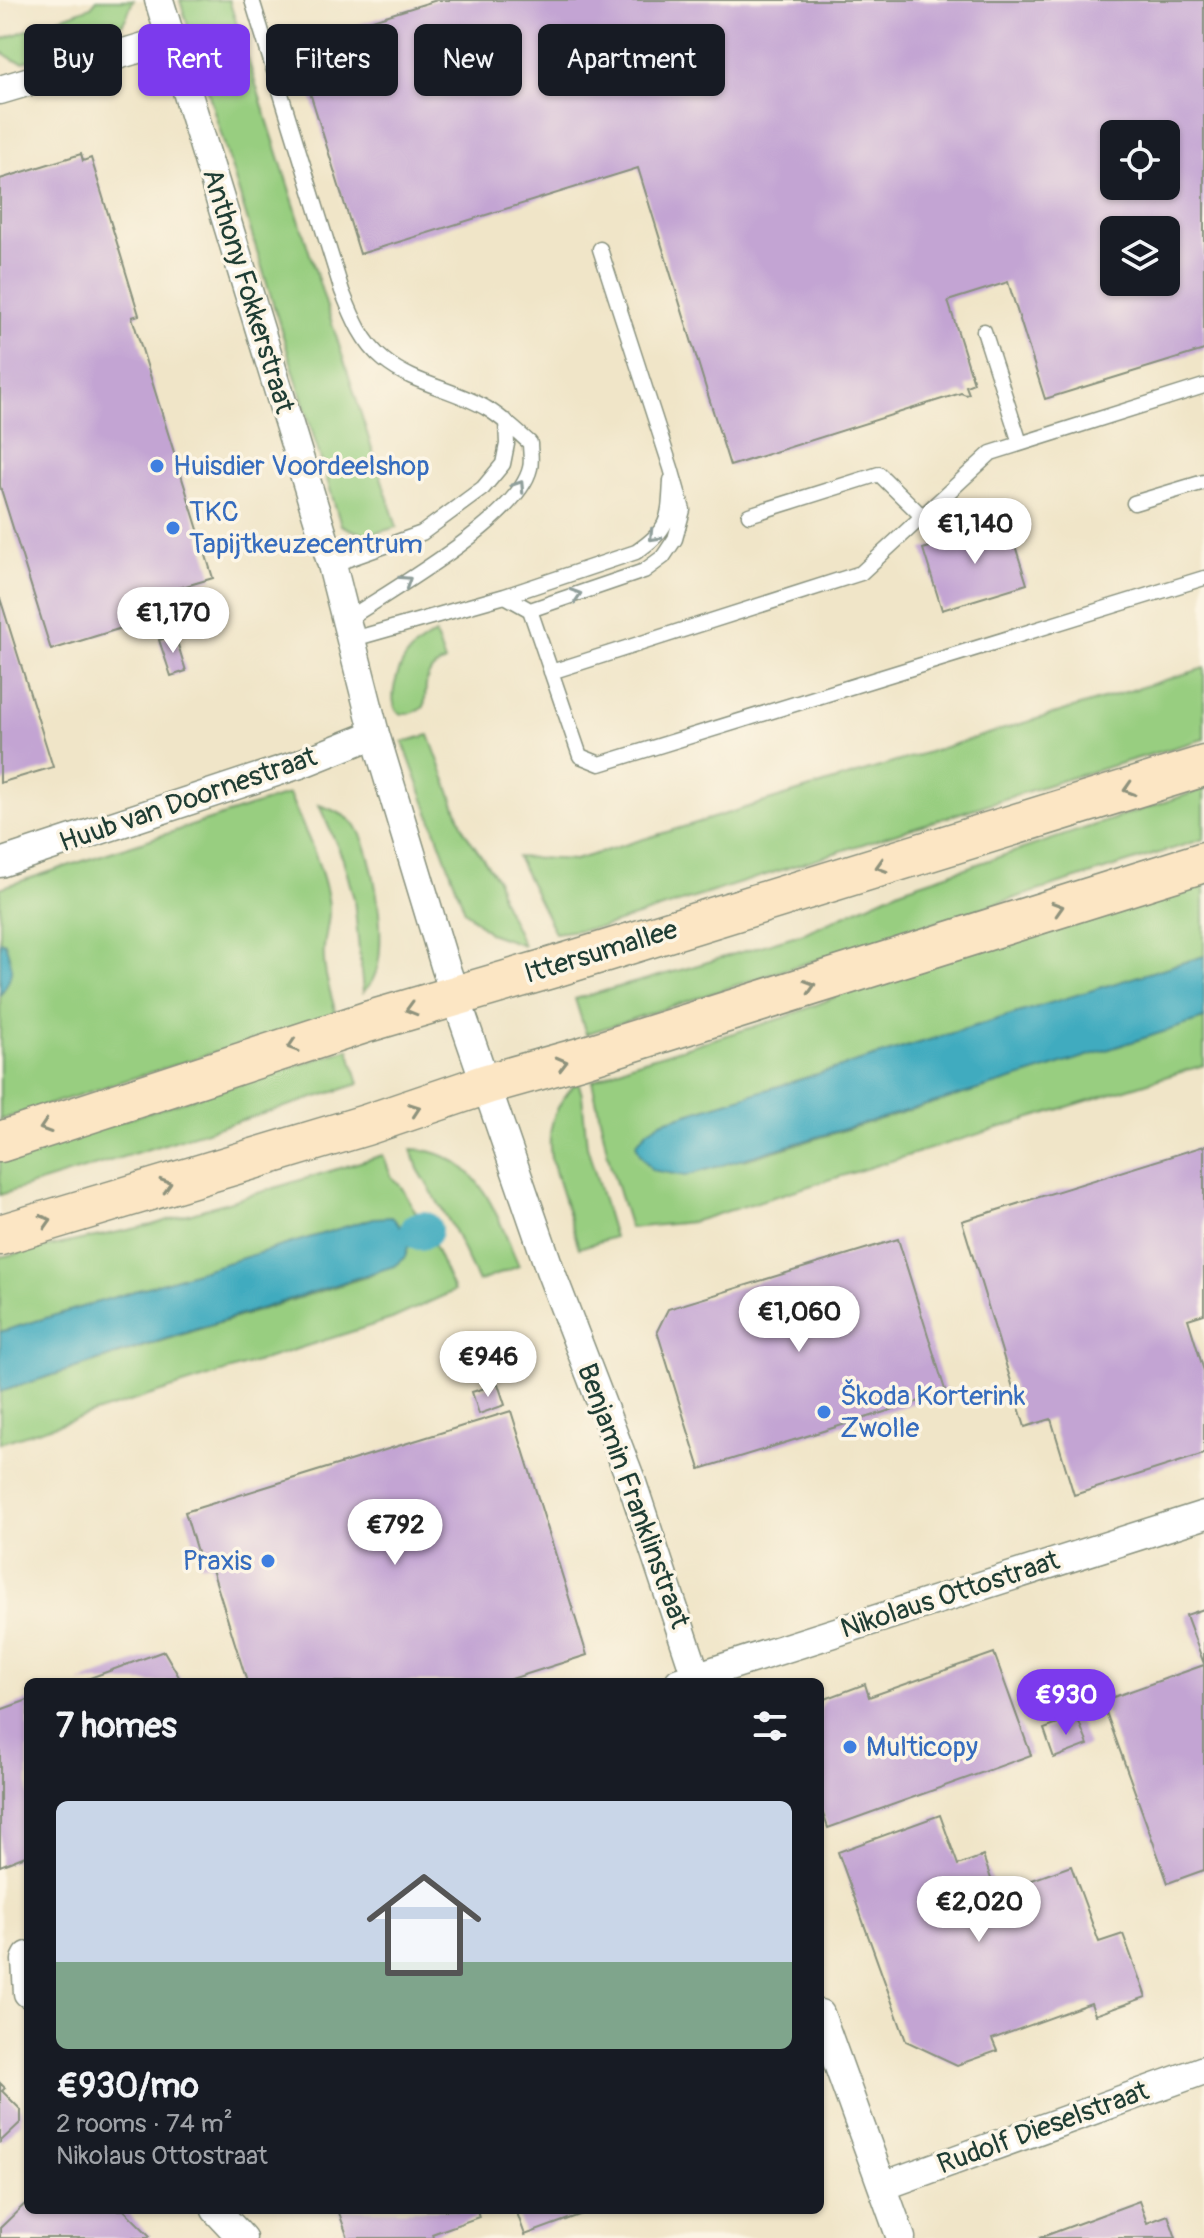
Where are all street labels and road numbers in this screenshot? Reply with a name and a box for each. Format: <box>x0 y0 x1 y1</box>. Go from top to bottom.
street label: Anthony Fokkerstraat <box>194 164 302 418</box>
street label: Huub van Doornestraat <box>55 739 322 860</box>
street label: Ittersumallee <box>520 912 682 992</box>
street label: Benjamin Franklinstraat <box>569 1359 697 1634</box>
street label: Nikolaus Ottostraat <box>836 1543 1065 1647</box>
street label: Rudolf Dieselstraat <box>933 2073 1154 2182</box>

